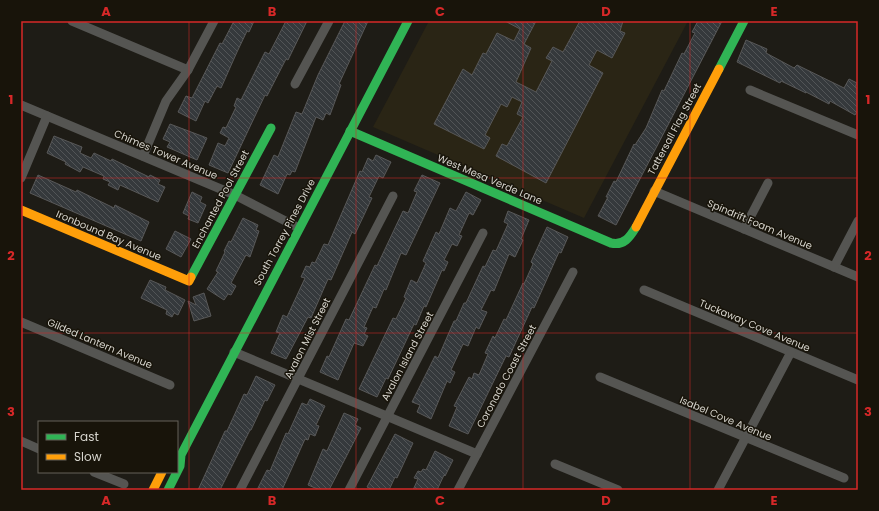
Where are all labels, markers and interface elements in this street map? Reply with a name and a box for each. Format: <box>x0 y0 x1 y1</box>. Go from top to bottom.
text: A <box>101 2 111 21</box>
text: B <box>268 2 277 21</box>
text: C <box>435 2 445 21</box>
text: D <box>601 2 611 21</box>
text: E <box>770 2 778 21</box>
street label: Tattersall Flag Street <box>644 80 705 178</box>
text: 1 <box>9 90 13 109</box>
text: 1 <box>866 90 870 109</box>
street label: Chimes Tower Avenue <box>112 126 220 183</box>
street label: Enchanted Pool Street <box>188 147 253 251</box>
street label: West Mesa Verde Lane <box>435 150 545 208</box>
street label: South Torrey Pines Drive <box>250 176 319 288</box>
street label: Spindrift Foam Avenue <box>705 196 815 253</box>
street label: Ironbound Bay Avenue <box>54 206 164 264</box>
text: 2 <box>7 246 15 265</box>
text: 2 <box>864 246 872 265</box>
street label: Avalon Mist Street <box>281 295 334 381</box>
street label: Tuckaway Cove Avenue <box>697 295 813 356</box>
street label: Avalon Island Street <box>378 309 437 403</box>
street label: Gilded Lantern Avenue <box>45 315 155 372</box>
street label: Coronado Coast Street <box>473 322 540 430</box>
street label: Isabel Cove Avenue <box>677 392 774 445</box>
text: 3 <box>7 402 15 421</box>
text: 3 <box>864 402 872 421</box>
legend <box>38 421 178 473</box>
text: Fast <box>74 428 99 445</box>
text: Slow <box>74 448 102 465</box>
text: A <box>101 491 111 510</box>
text: B <box>268 491 277 510</box>
text: C <box>435 491 445 510</box>
text: D <box>601 491 611 510</box>
text: E <box>770 491 778 510</box>

